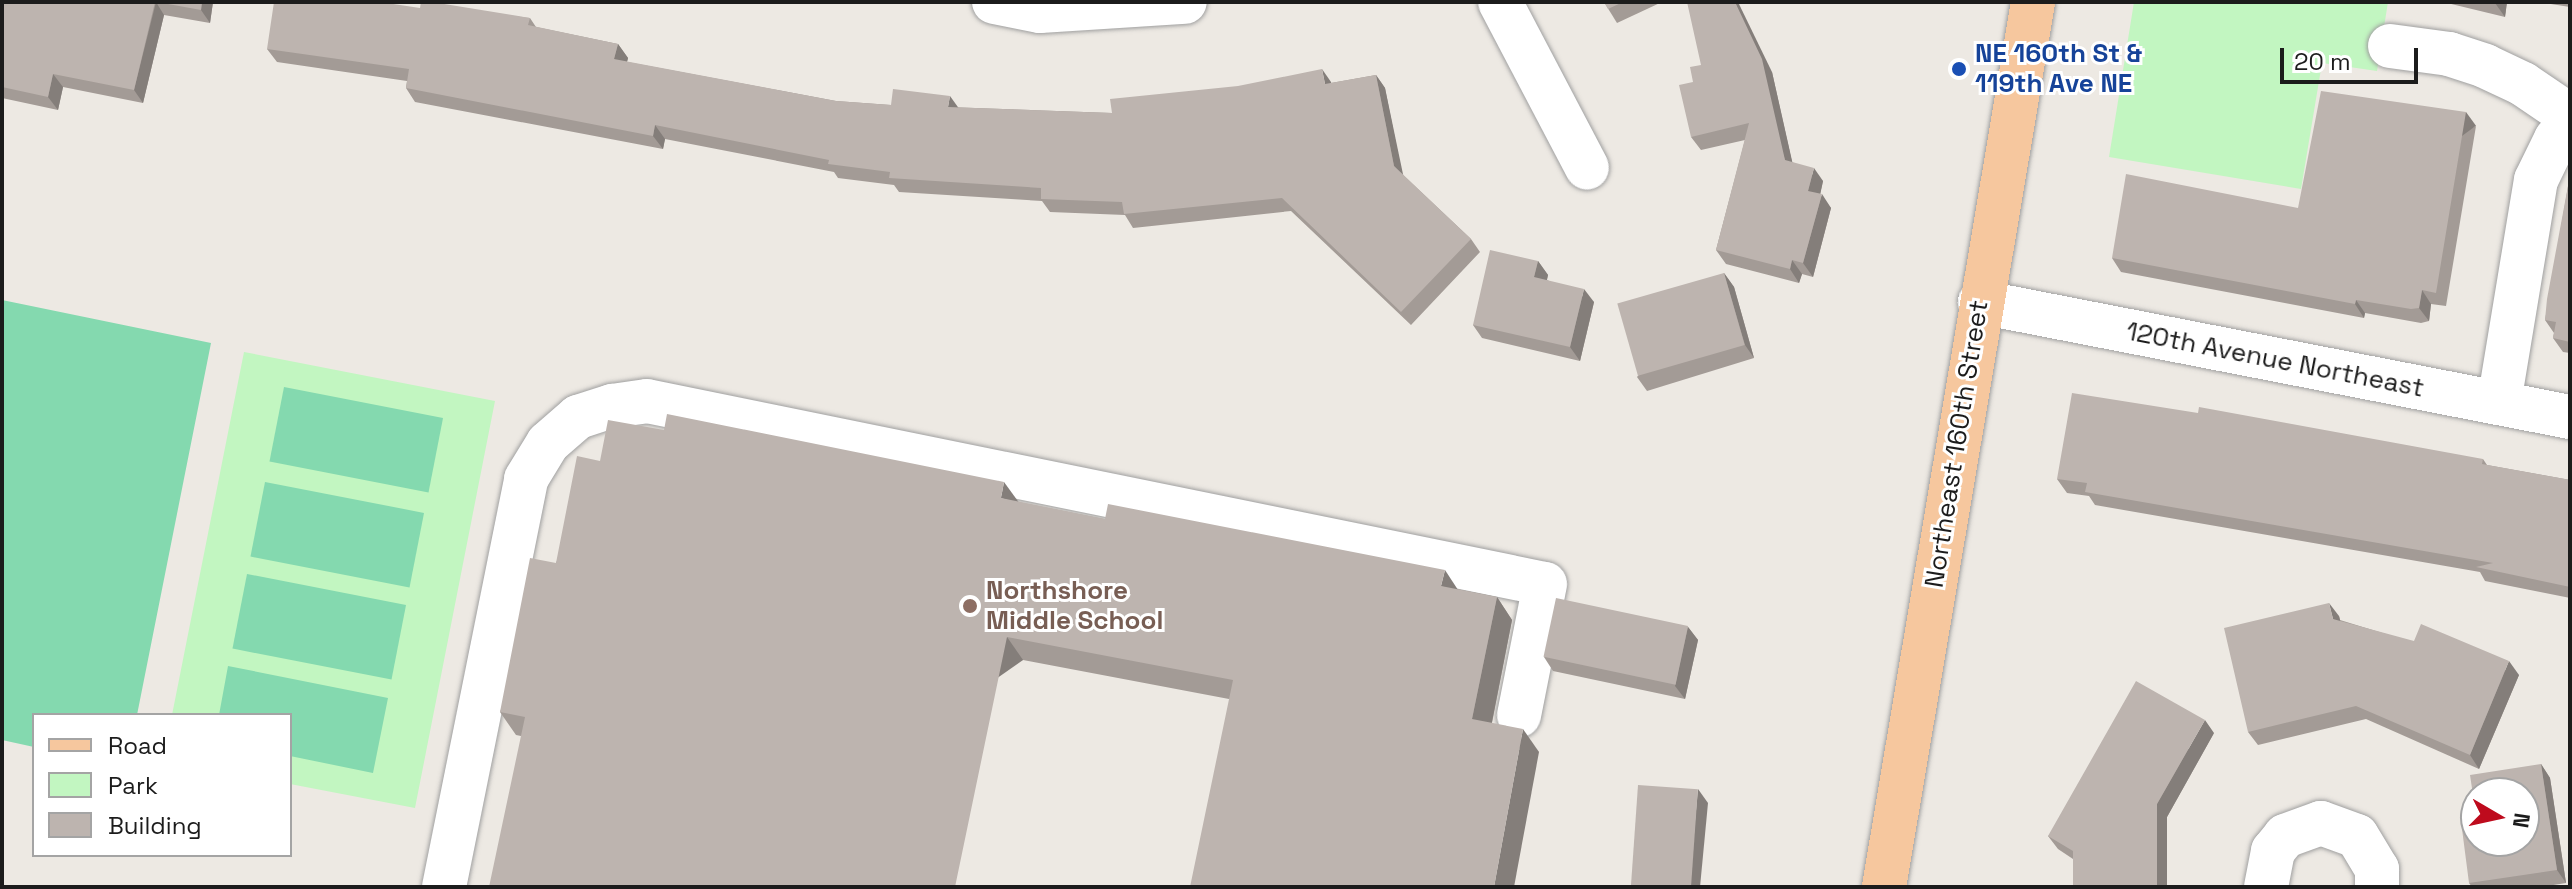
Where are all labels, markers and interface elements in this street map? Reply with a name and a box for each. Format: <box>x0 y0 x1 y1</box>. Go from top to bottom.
scale bar <box>2284 32 2422 82</box>
place label: NE 160th St & 119th Ave NE <box>1975 38 2142 100</box>
text: 20 m <box>2294 46 2351 77</box>
marker: NE 160th St & 119th Ave NE <box>1950 60 1968 78</box>
street label: Northeast 160th Street <box>1919 298 1995 590</box>
street label: 120th Avenue Northeast <box>2123 316 2427 404</box>
place label: Northshore Middle School <box>986 575 1163 636</box>
marker: Northshore Middle School <box>961 597 979 615</box>
legend <box>32 713 292 857</box>
text: Road <box>108 730 167 761</box>
text: Park <box>108 770 158 801</box>
north arrow <box>2460 777 2540 857</box>
text: Building <box>108 810 202 841</box>
text: N <box>2507 811 2537 830</box>

